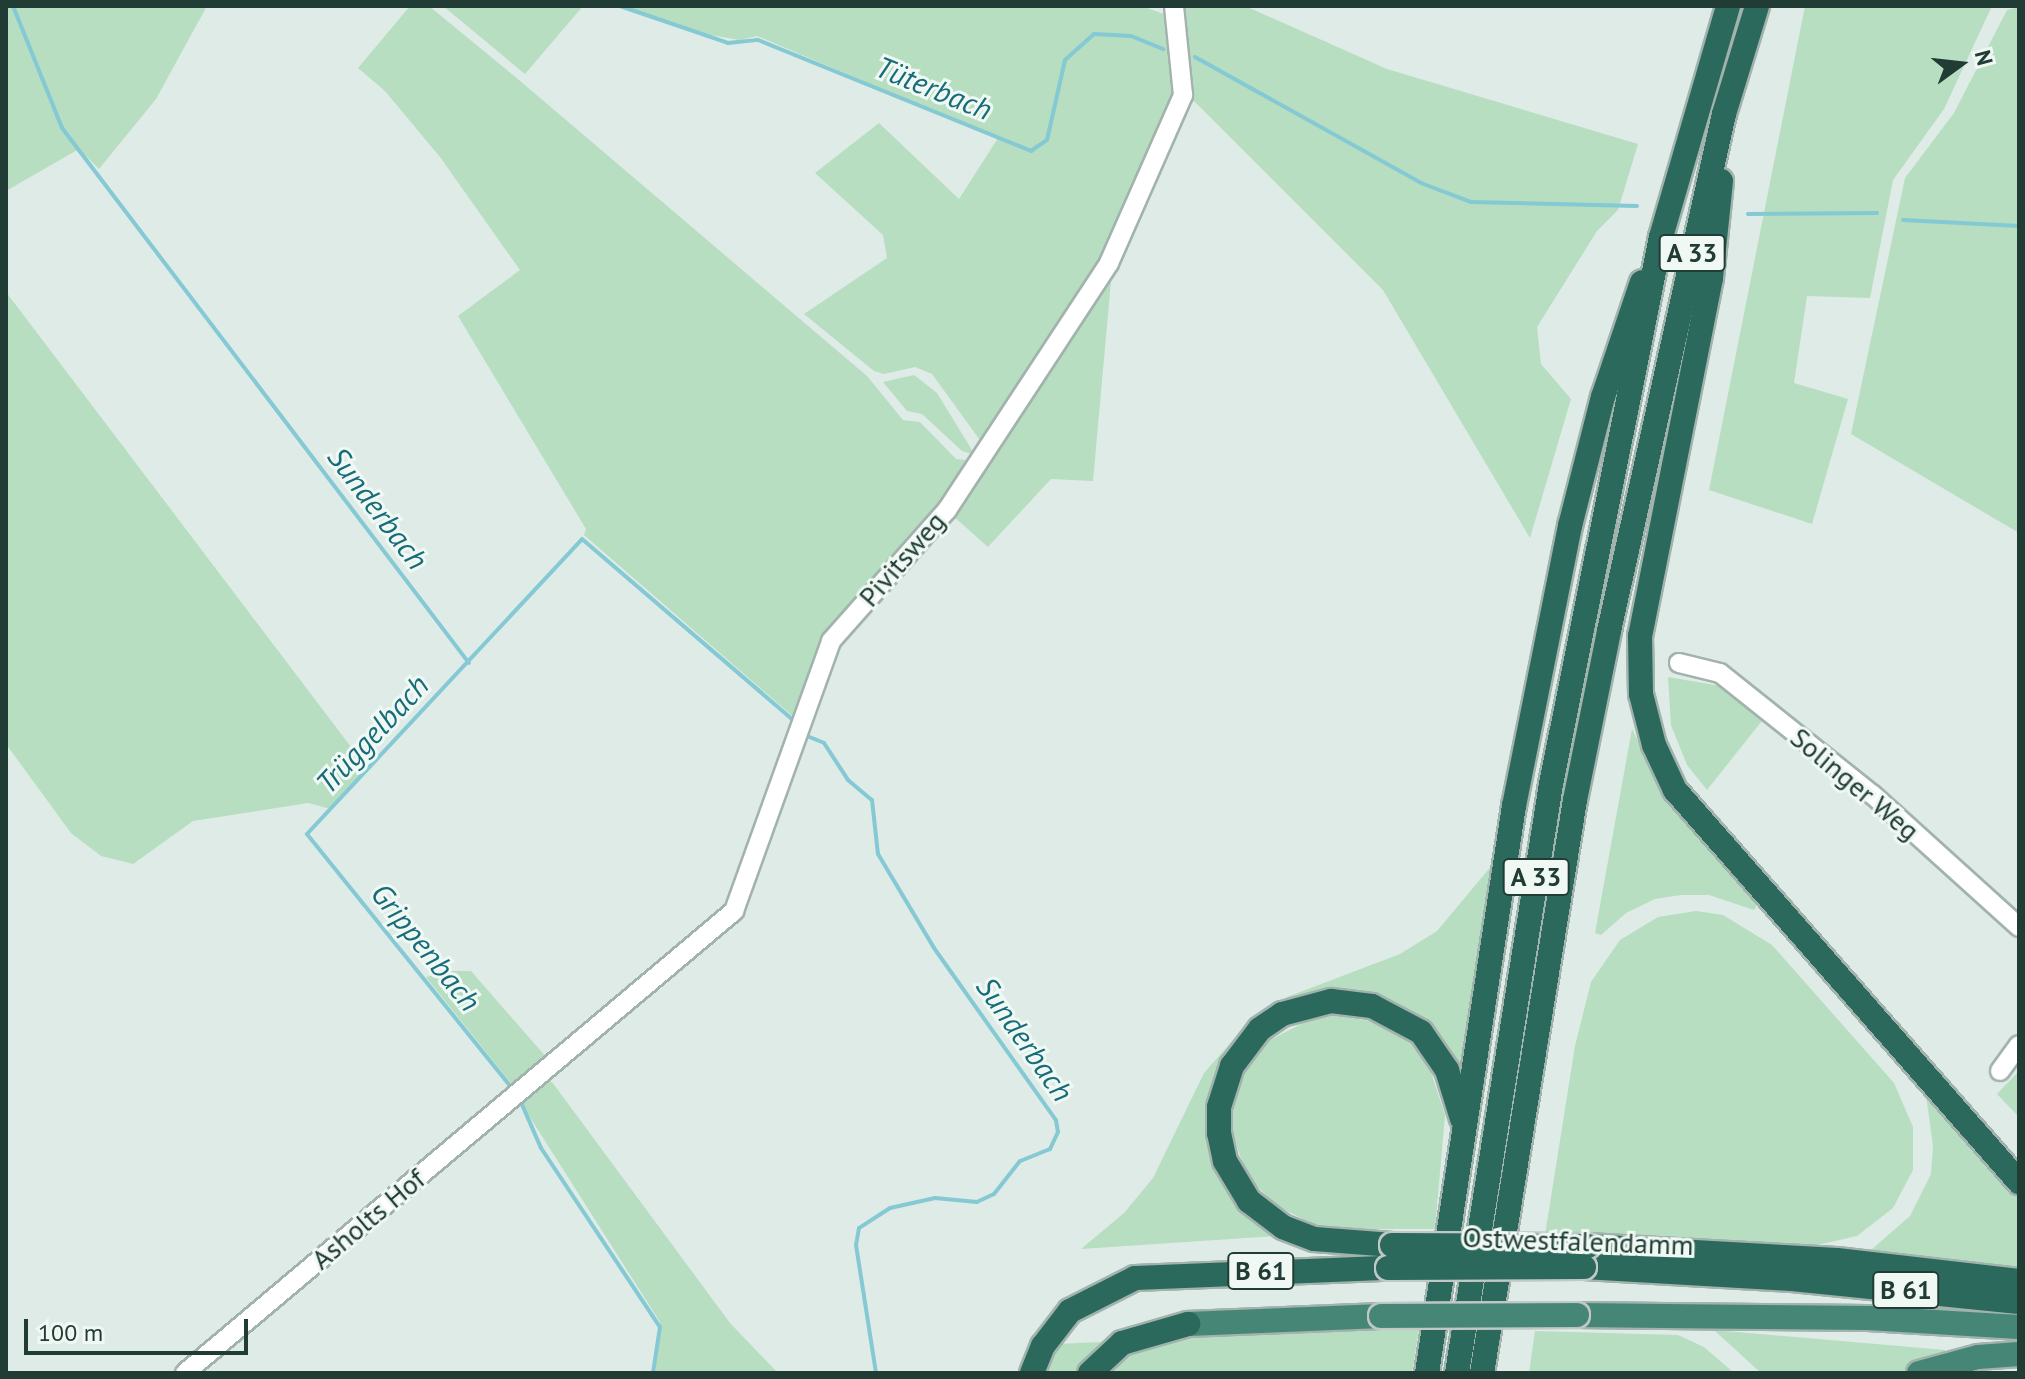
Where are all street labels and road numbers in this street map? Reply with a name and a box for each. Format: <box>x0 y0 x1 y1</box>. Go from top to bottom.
road number: A 33 <box>1658 231 1726 275</box>
street label: Pivitsweg <box>852 505 952 613</box>
street label: Solinger Weg <box>1784 720 1926 848</box>
road number: A 33 <box>1502 855 1570 899</box>
street label: Asholts Hof <box>304 1162 432 1276</box>
street label: Ostwestfalendamm <box>1462 1220 1694 1262</box>
road number: B 61 <box>1227 1249 1295 1293</box>
road number: B 61 <box>1872 1268 1940 1312</box>

